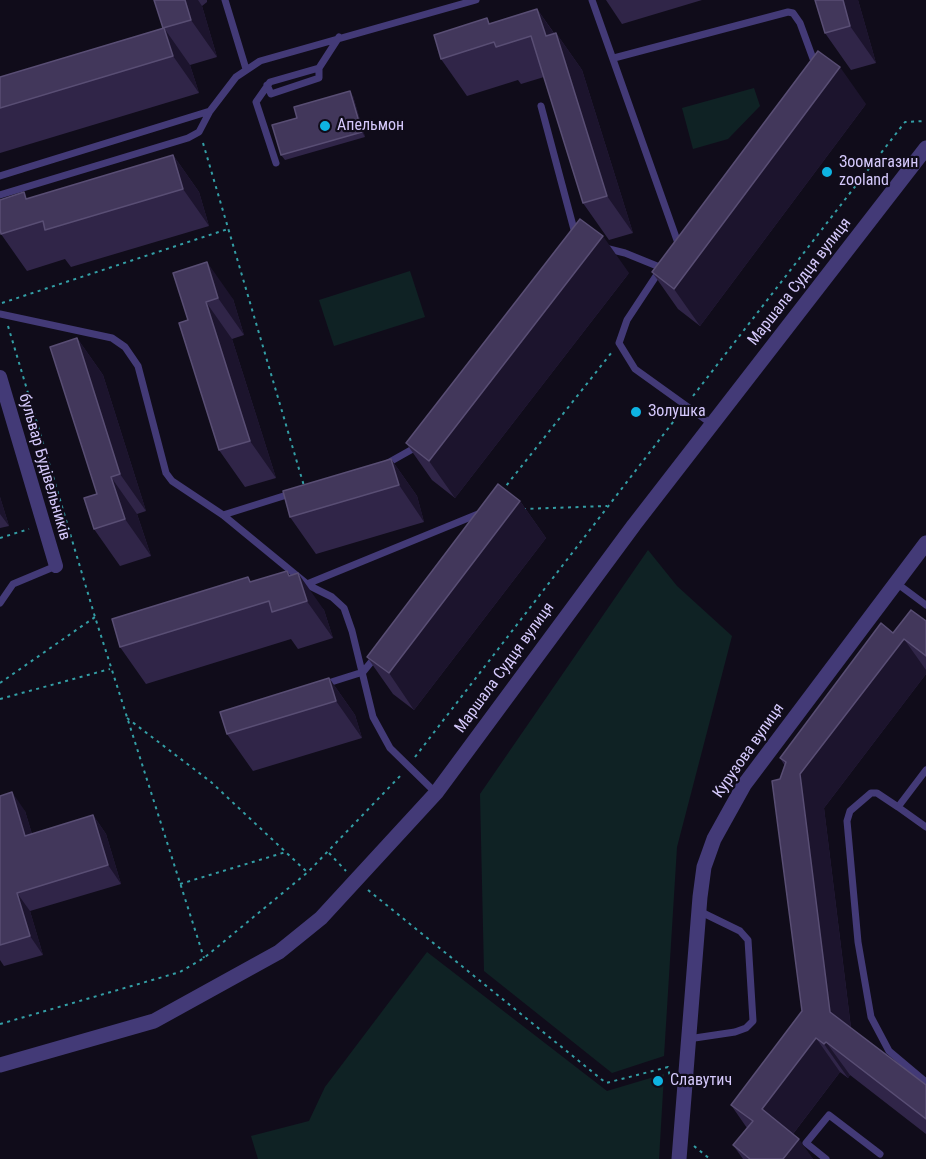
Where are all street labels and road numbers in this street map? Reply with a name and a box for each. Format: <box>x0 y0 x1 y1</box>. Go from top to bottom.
street label: Маршала Судця вулиця <box>744 214 856 350</box>
street label: бульвар Будівельників <box>14 392 74 542</box>
street label: Маршала Судця вулиця <box>451 599 559 737</box>
street label: Курузова вулиця <box>709 700 789 802</box>

